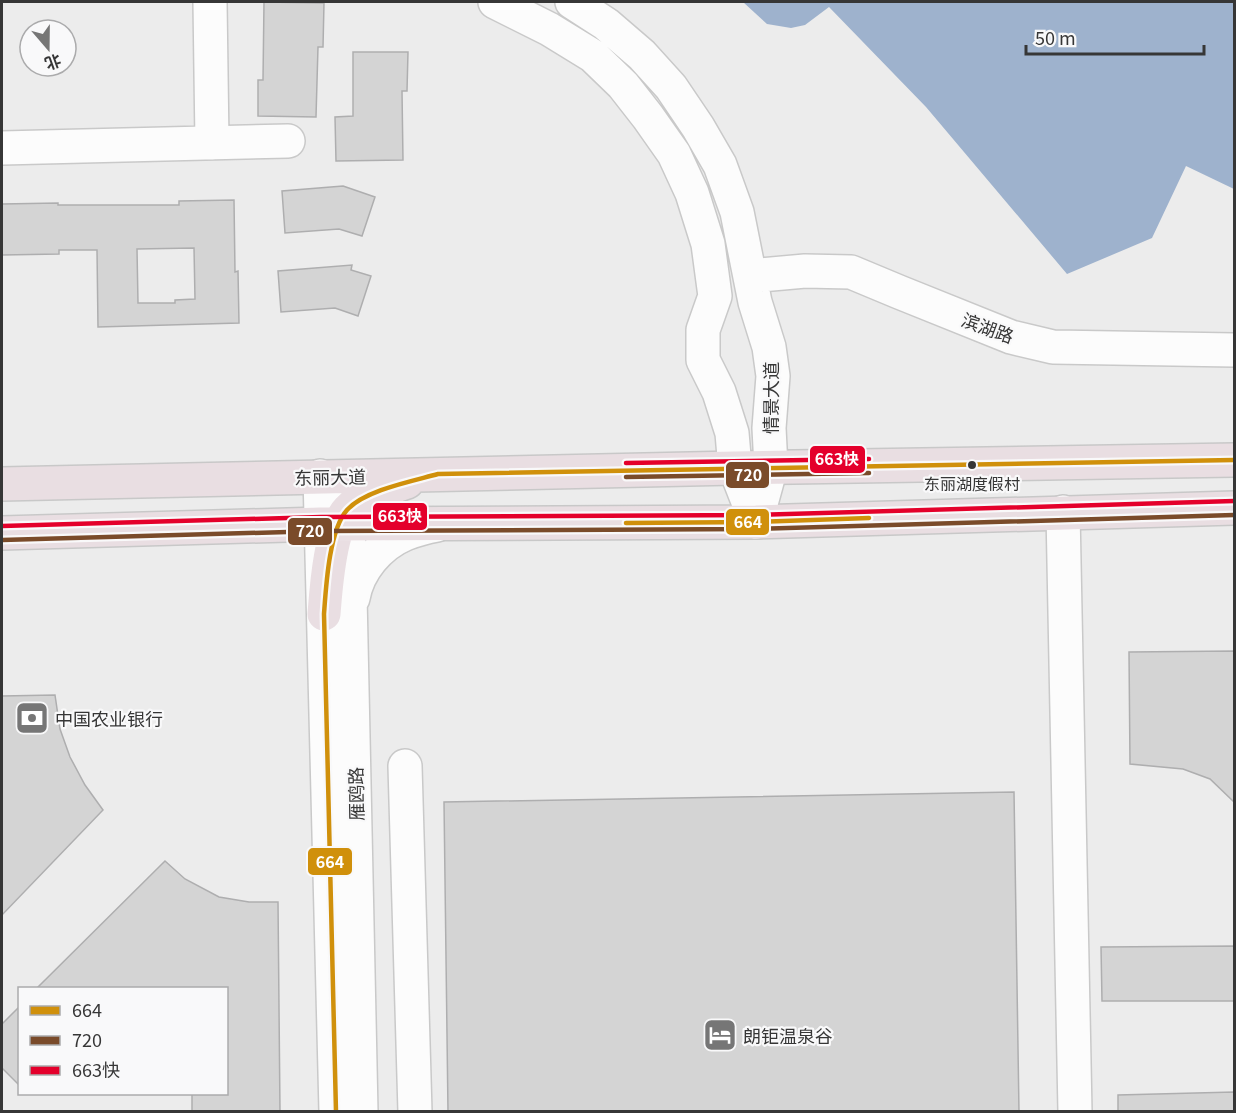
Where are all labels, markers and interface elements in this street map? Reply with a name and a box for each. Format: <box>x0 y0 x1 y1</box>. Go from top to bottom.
north arrow <box>18 18 78 78</box>
scale bar <box>1026 18 1204 56</box>
text: 50 m <box>1035 24 1076 50</box>
text: 北 <box>42 49 65 77</box>
street label: 滨湖路 <box>958 306 1018 348</box>
street label: 情景大道 <box>757 362 783 434</box>
line badge: 663快 <box>809 445 866 474</box>
text: 663快 <box>815 446 859 470</box>
marker: 东丽湖度假村 <box>966 459 978 471</box>
line badge: 720 <box>725 461 770 489</box>
street label: 东丽大道 <box>294 462 366 490</box>
text: 720 <box>734 462 762 486</box>
place label: 东丽湖度假村 <box>924 471 1020 495</box>
line badge: 663快 <box>372 502 428 531</box>
text: 663快 <box>378 503 422 527</box>
line badge: 664 <box>725 508 770 536</box>
text: 664 <box>734 509 762 533</box>
line badge: 720 <box>287 517 333 546</box>
text: 720 <box>296 518 324 542</box>
bank icon: 中国农业银行 <box>14 700 50 736</box>
place label: 中国农业银行 <box>55 705 163 731</box>
street label: 雁鸥路 <box>342 767 368 821</box>
line badge: 664 <box>307 847 353 876</box>
text: 664 <box>316 849 344 873</box>
legend <box>18 987 228 1095</box>
text: 664 <box>72 996 102 1022</box>
hotel icon: 朗钜温泉谷 <box>702 1017 738 1053</box>
place label: 朗钜温泉谷 <box>743 1022 833 1048</box>
text: 720 <box>72 1026 102 1052</box>
text: 663快 <box>72 1056 120 1082</box>

